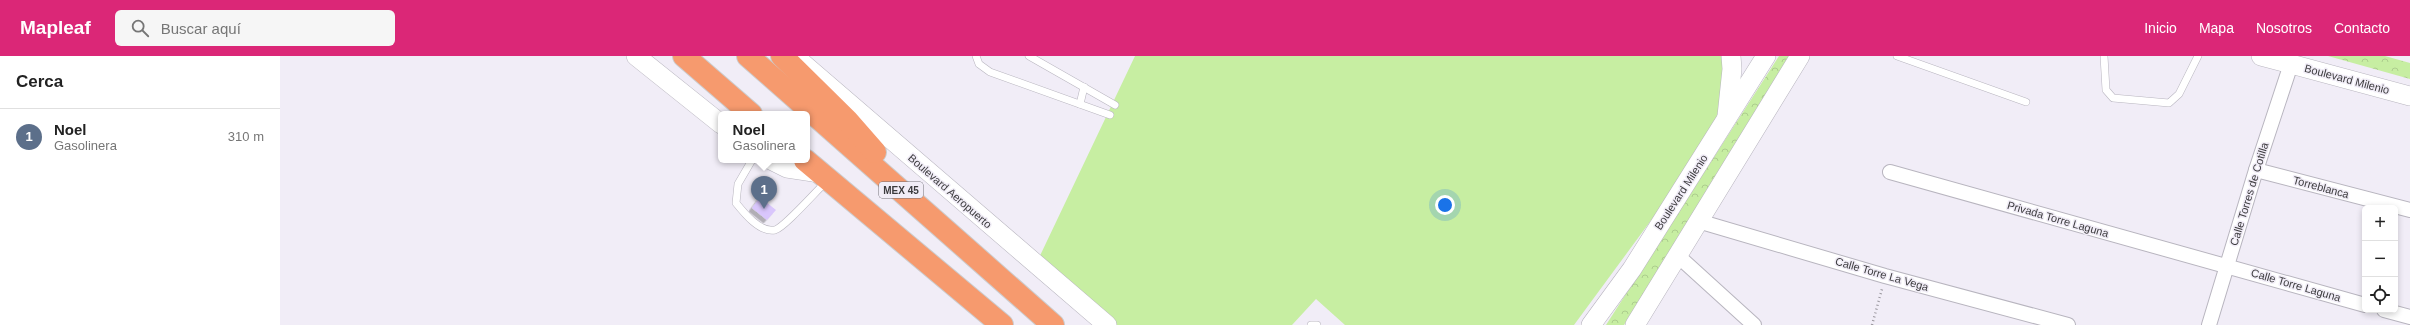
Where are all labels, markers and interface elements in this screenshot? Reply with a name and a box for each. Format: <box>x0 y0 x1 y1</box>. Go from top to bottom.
search box <box>115 10 395 46</box>
text: Mapleaf <box>20 17 91 38</box>
icon: search <box>129 17 151 39</box>
text: Buscar aquí <box>161 20 241 37</box>
text: Inicio <box>2144 20 2177 36</box>
text: Mapa <box>2199 20 2234 36</box>
text: Nosotros <box>2256 20 2312 36</box>
text: Contacto <box>2334 20 2390 36</box>
street label: Boulevard Milenio <box>2303 62 2391 96</box>
text: Cerca <box>16 72 63 91</box>
popup <box>718 111 810 163</box>
text: Noel <box>54 121 87 138</box>
text: Noel <box>733 121 765 138</box>
text: 1 <box>25 129 33 144</box>
text: 310 m <box>228 129 264 144</box>
text: Gasolinera <box>54 138 117 153</box>
text: Gasolinera <box>733 138 795 153</box>
street label: Calle Torres de Cotilla <box>2228 140 2271 247</box>
street label: Boulevard Aeropuerto <box>906 152 994 230</box>
street label: Boulevard Milenio <box>1652 152 1710 232</box>
street label: Torreblanca <box>2292 174 2351 200</box>
pin: 1 <box>751 176 777 209</box>
road number: MEX 45 <box>879 182 923 198</box>
your location <box>1435 195 1455 215</box>
street label: Privada Torre Laguna <box>2006 199 2111 239</box>
map controls <box>2362 205 2398 313</box>
button: + <box>2362 205 2398 241</box>
button: − <box>2362 241 2398 277</box>
street label: Calle Torre La Vega <box>1834 255 1931 293</box>
street label: Calle Torre Laguna <box>2250 266 2343 304</box>
button: locate <box>2362 277 2398 313</box>

